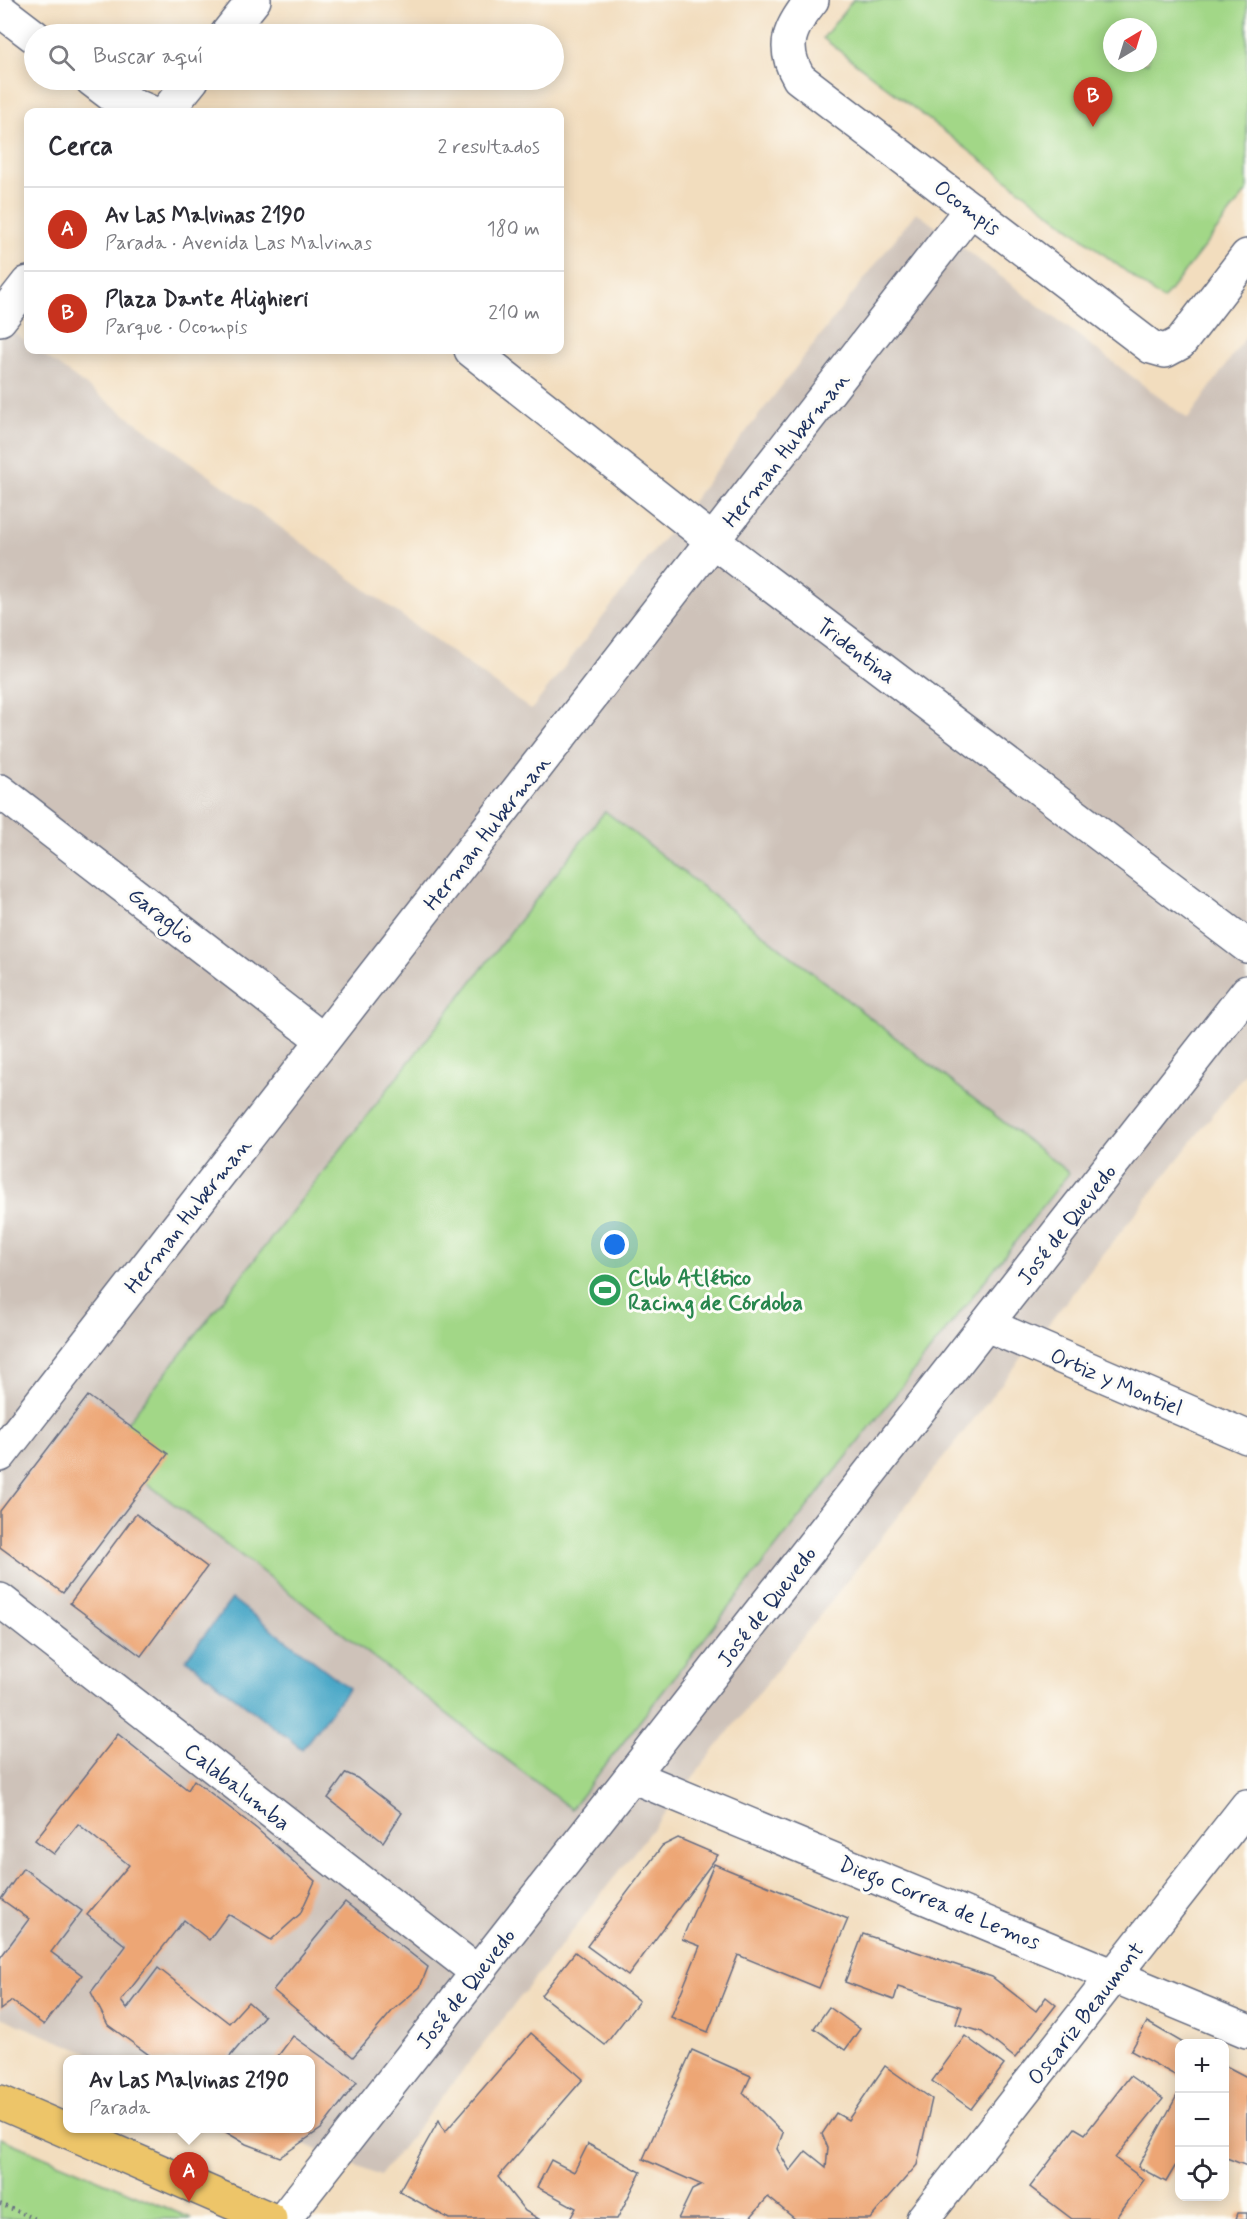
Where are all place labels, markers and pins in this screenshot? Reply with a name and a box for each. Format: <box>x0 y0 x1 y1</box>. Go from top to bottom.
pin: B <box>1074 78 1112 127</box>
place label: Club Atlético Racing de Córdoba <box>628 1265 803 1319</box>
sports icon: Club Atlético Racing de Córdoba <box>587 1272 623 1308</box>
pin: A <box>170 2152 208 2202</box>

